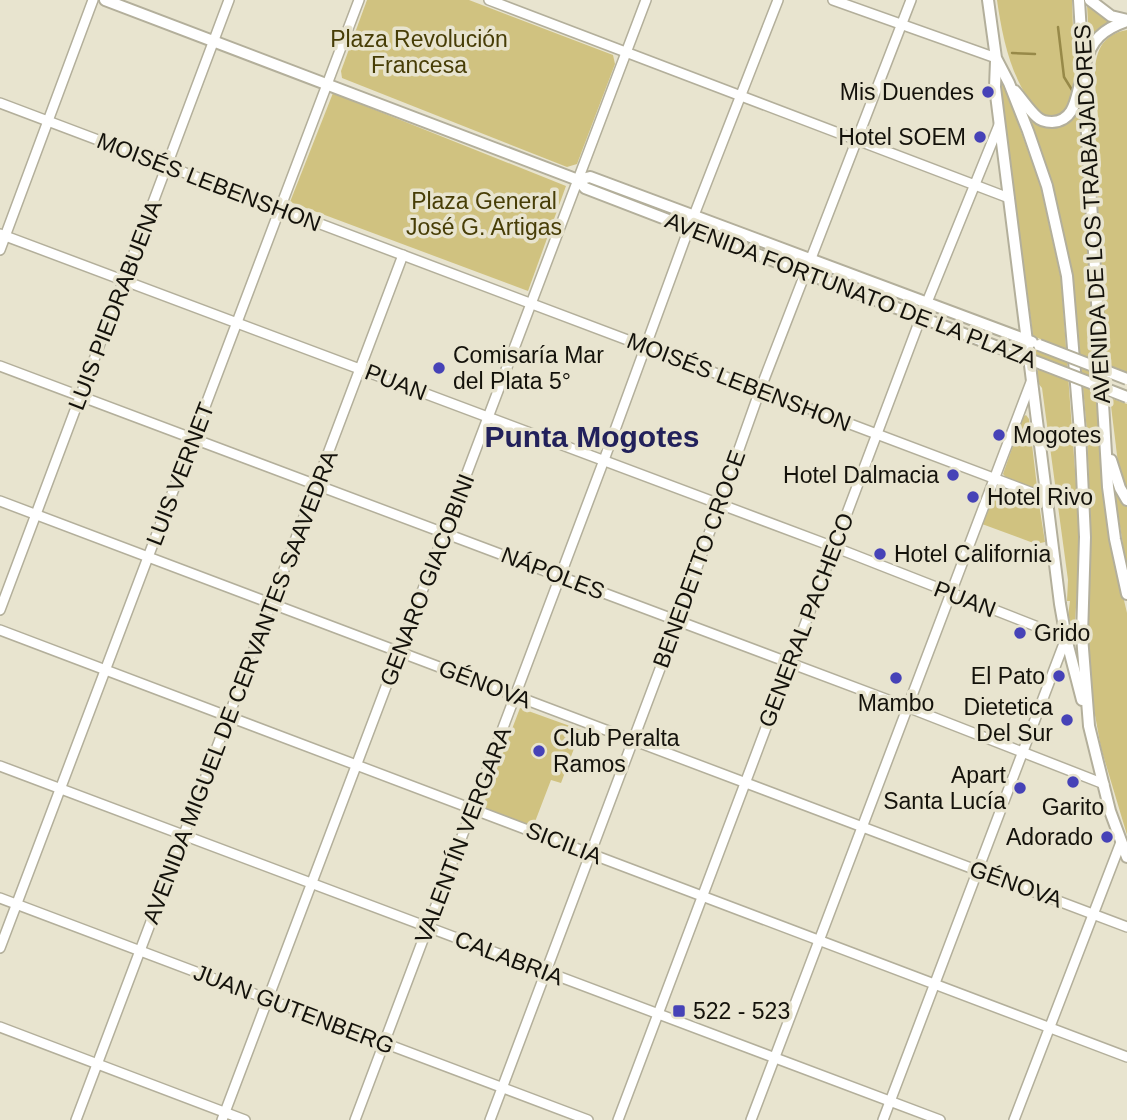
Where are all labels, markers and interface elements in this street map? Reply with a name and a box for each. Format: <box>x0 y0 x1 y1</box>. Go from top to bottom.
street label: AVENIDA DE LOS TRABAJADORES <box>1069 24 1115 404</box>
park label: Plaza Revolución Francesa <box>330 26 508 78</box>
place label: Mis Duendes <box>840 79 974 105</box>
marker: Mis Duendes <box>980 84 996 100</box>
place label: Hotel SOEM <box>838 124 966 150</box>
street label: MOISÉS LEBENSHON <box>93 127 325 237</box>
marker: Hotel SOEM <box>972 129 988 145</box>
park label: Plaza General José G. Artigas <box>406 188 562 240</box>
street label: LUIS PIEDRABUENA <box>63 196 167 413</box>
street label: AVENIDA FORTUNATO DE LA PLAZA <box>662 207 1041 373</box>
street label: MOISÉS LEBENSHON <box>623 327 855 437</box>
place label: Comisaría Mar del Plata 5° <box>453 342 604 394</box>
street label: PUAN <box>362 358 430 406</box>
marker: Comisaría Mar del Plata 5° <box>431 360 447 376</box>
street label: LUIS VERNET <box>141 399 219 549</box>
district label: Punta Mogotes <box>485 420 700 453</box>
place label: Mogotes <box>1013 422 1101 448</box>
marker: Mogotes <box>991 427 1007 443</box>
street label: AVENIDA MIGUEL DE CERVANTES SAAVEDRA <box>137 446 343 927</box>
street label: BENEDETTO CROCE <box>648 447 750 671</box>
place label: Hotel Dalmacia <box>783 462 939 488</box>
marker: Hotel Dalmacia <box>945 467 961 483</box>
street label: GENARO GIACOBINI <box>375 470 479 690</box>
place label: Hotel Rivo <box>987 484 1093 510</box>
marker: Hotel Rivo <box>965 489 981 505</box>
street label: GENERAL PACHECO <box>753 509 859 731</box>
street label: NÁPOLES <box>498 541 608 605</box>
place label: Hotel California <box>894 541 1051 567</box>
marker: Hotel California <box>872 546 888 562</box>
street label: PUAN <box>931 575 999 623</box>
place label: Grido <box>1034 620 1090 646</box>
marker: Grido <box>1012 625 1028 641</box>
street label: GÉNOVA <box>435 655 535 714</box>
place label: El Pato <box>971 663 1045 689</box>
marker: El Pato <box>1051 668 1067 684</box>
marker: Mambo <box>888 670 904 686</box>
place label: Mambo <box>858 690 934 716</box>
place label: Dietetica Del Sur <box>964 694 1053 746</box>
marker: Dietetica Del Sur <box>1059 712 1075 728</box>
street label: VALENTÍN VERGARA <box>410 723 517 947</box>
place label: Club Peralta Ramos <box>553 725 680 777</box>
marker: Club Peralta Ramos <box>531 743 547 759</box>
place label: Apart Santa Lucía <box>883 762 1007 814</box>
marker: Garito <box>1065 774 1081 790</box>
marker: Apart Santa Lucía <box>1012 780 1028 796</box>
place label: Garito <box>1042 794 1104 820</box>
street label: SICILIA <box>522 817 606 870</box>
place label: Adorado <box>1006 824 1093 850</box>
marker: Adorado <box>1099 829 1115 845</box>
street label: GÉNOVA <box>966 855 1066 913</box>
street label: CALABRIA <box>451 925 567 991</box>
street label: JUAN GUTENBERG <box>190 959 398 1059</box>
place label: 522 - 523 <box>693 998 790 1024</box>
marker: 522 - 523 <box>671 1003 687 1019</box>

